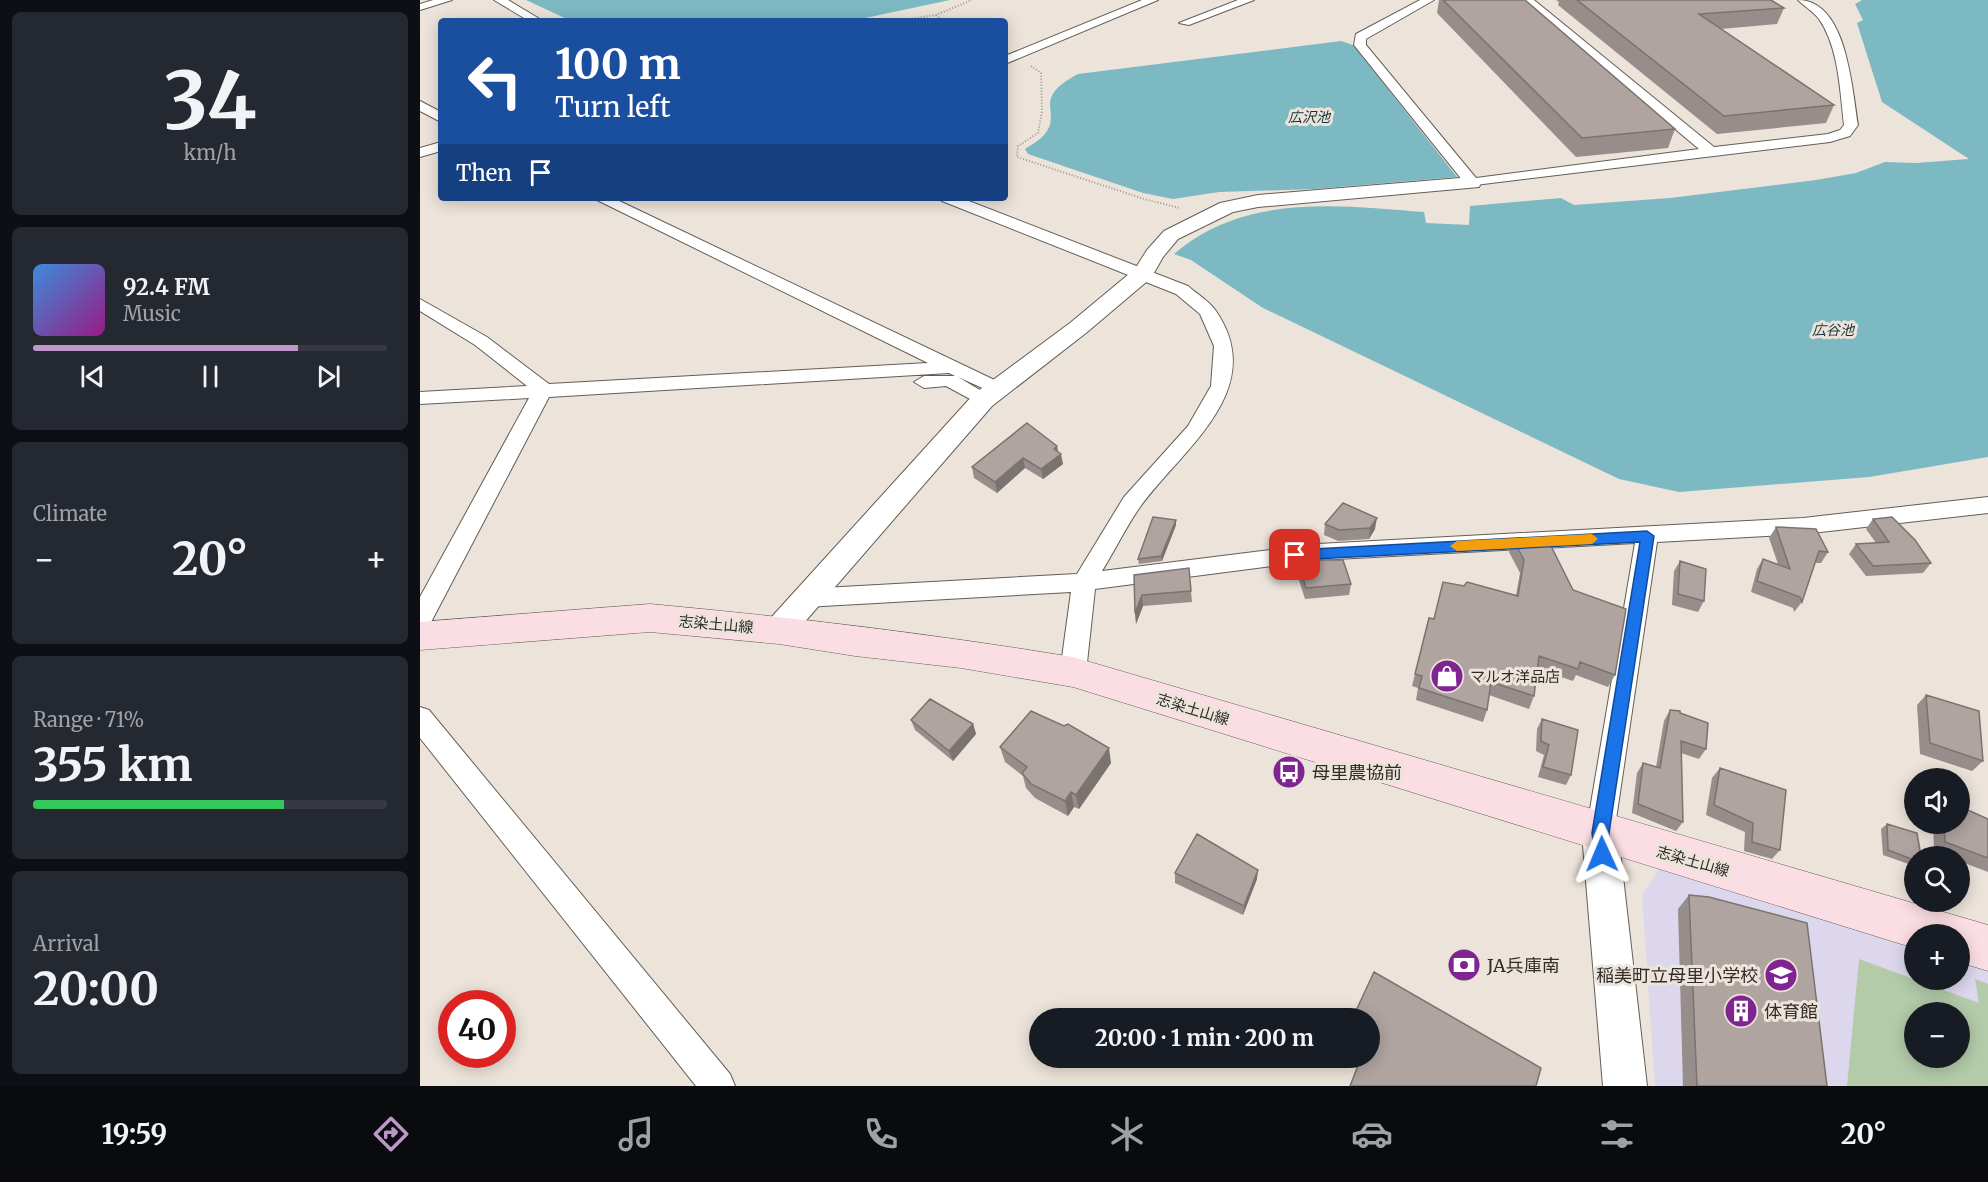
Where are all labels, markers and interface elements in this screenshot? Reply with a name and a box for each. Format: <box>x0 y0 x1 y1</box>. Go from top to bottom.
text: 100 m <box>555 38 681 90</box>
icon: left <box>456 42 534 120</box>
text: 34 <box>163 52 257 150</box>
text: Turn left <box>555 90 670 124</box>
water label: 広沢池 <box>1288 108 1332 126</box>
text: km/h <box>184 140 236 165</box>
icon: arrive <box>524 156 557 189</box>
text: Then <box>456 159 512 187</box>
text: 92.4 FM <box>123 273 210 301</box>
text: Music <box>123 301 181 326</box>
water label: 広谷池 <box>1812 321 1856 339</box>
icon: previous <box>76 360 109 393</box>
icon: pause <box>194 360 227 393</box>
icon: next <box>312 360 345 393</box>
text: Climate <box>33 501 107 526</box>
pin <box>1269 529 1320 580</box>
text: 20° <box>172 531 248 587</box>
icon: arrive <box>1278 538 1311 571</box>
text: − <box>33 539 55 580</box>
text: + <box>365 539 387 580</box>
street label: 志染土山線 <box>678 611 754 637</box>
shop icon: マルオ洋品店 <box>1429 658 1465 694</box>
place label: マルオ洋品店 <box>1470 667 1560 686</box>
street label: 志染土山線 <box>1154 689 1232 729</box>
text: Range · 71% <box>33 707 144 732</box>
text: 355 km <box>33 737 193 793</box>
bus stop icon: 母里農協前 <box>1271 754 1307 790</box>
place label: 母里農協前 <box>1312 761 1402 784</box>
map controls <box>1904 768 1970 1068</box>
button: sound <box>1904 768 1970 834</box>
position arrow <box>1570 822 1634 886</box>
street label: 志染土山線 <box>1654 842 1732 880</box>
button: search <box>1904 846 1970 912</box>
button: + <box>1904 924 1970 990</box>
text: Arrival <box>33 931 100 956</box>
bank icon: JA兵庫南 <box>1446 947 1482 983</box>
place label: JA兵庫南 <box>1486 954 1560 977</box>
school or university icon: 稲美町立母里小学校 <box>1763 957 1799 993</box>
text: 20:00 <box>33 961 159 1017</box>
place label: 稲美町立母里小学校 <box>1596 964 1758 987</box>
speed limit sign: 40 <box>438 990 516 1068</box>
building icon: 体育館 <box>1723 993 1759 1029</box>
place label: 体育館 <box>1764 1000 1818 1023</box>
button: − <box>1904 1002 1970 1068</box>
text: 20:00 · 1 min · 200 m <box>1095 1024 1314 1052</box>
icon: directions <box>370 1113 412 1155</box>
icon: music <box>615 1113 657 1155</box>
icon: phone <box>860 1113 902 1155</box>
icon: climate <box>1106 1113 1148 1155</box>
icon: car <box>1351 1113 1393 1155</box>
icon: filters <box>1596 1113 1638 1155</box>
text: 19:59 <box>102 1117 167 1151</box>
text: 20° <box>1841 1117 1886 1151</box>

